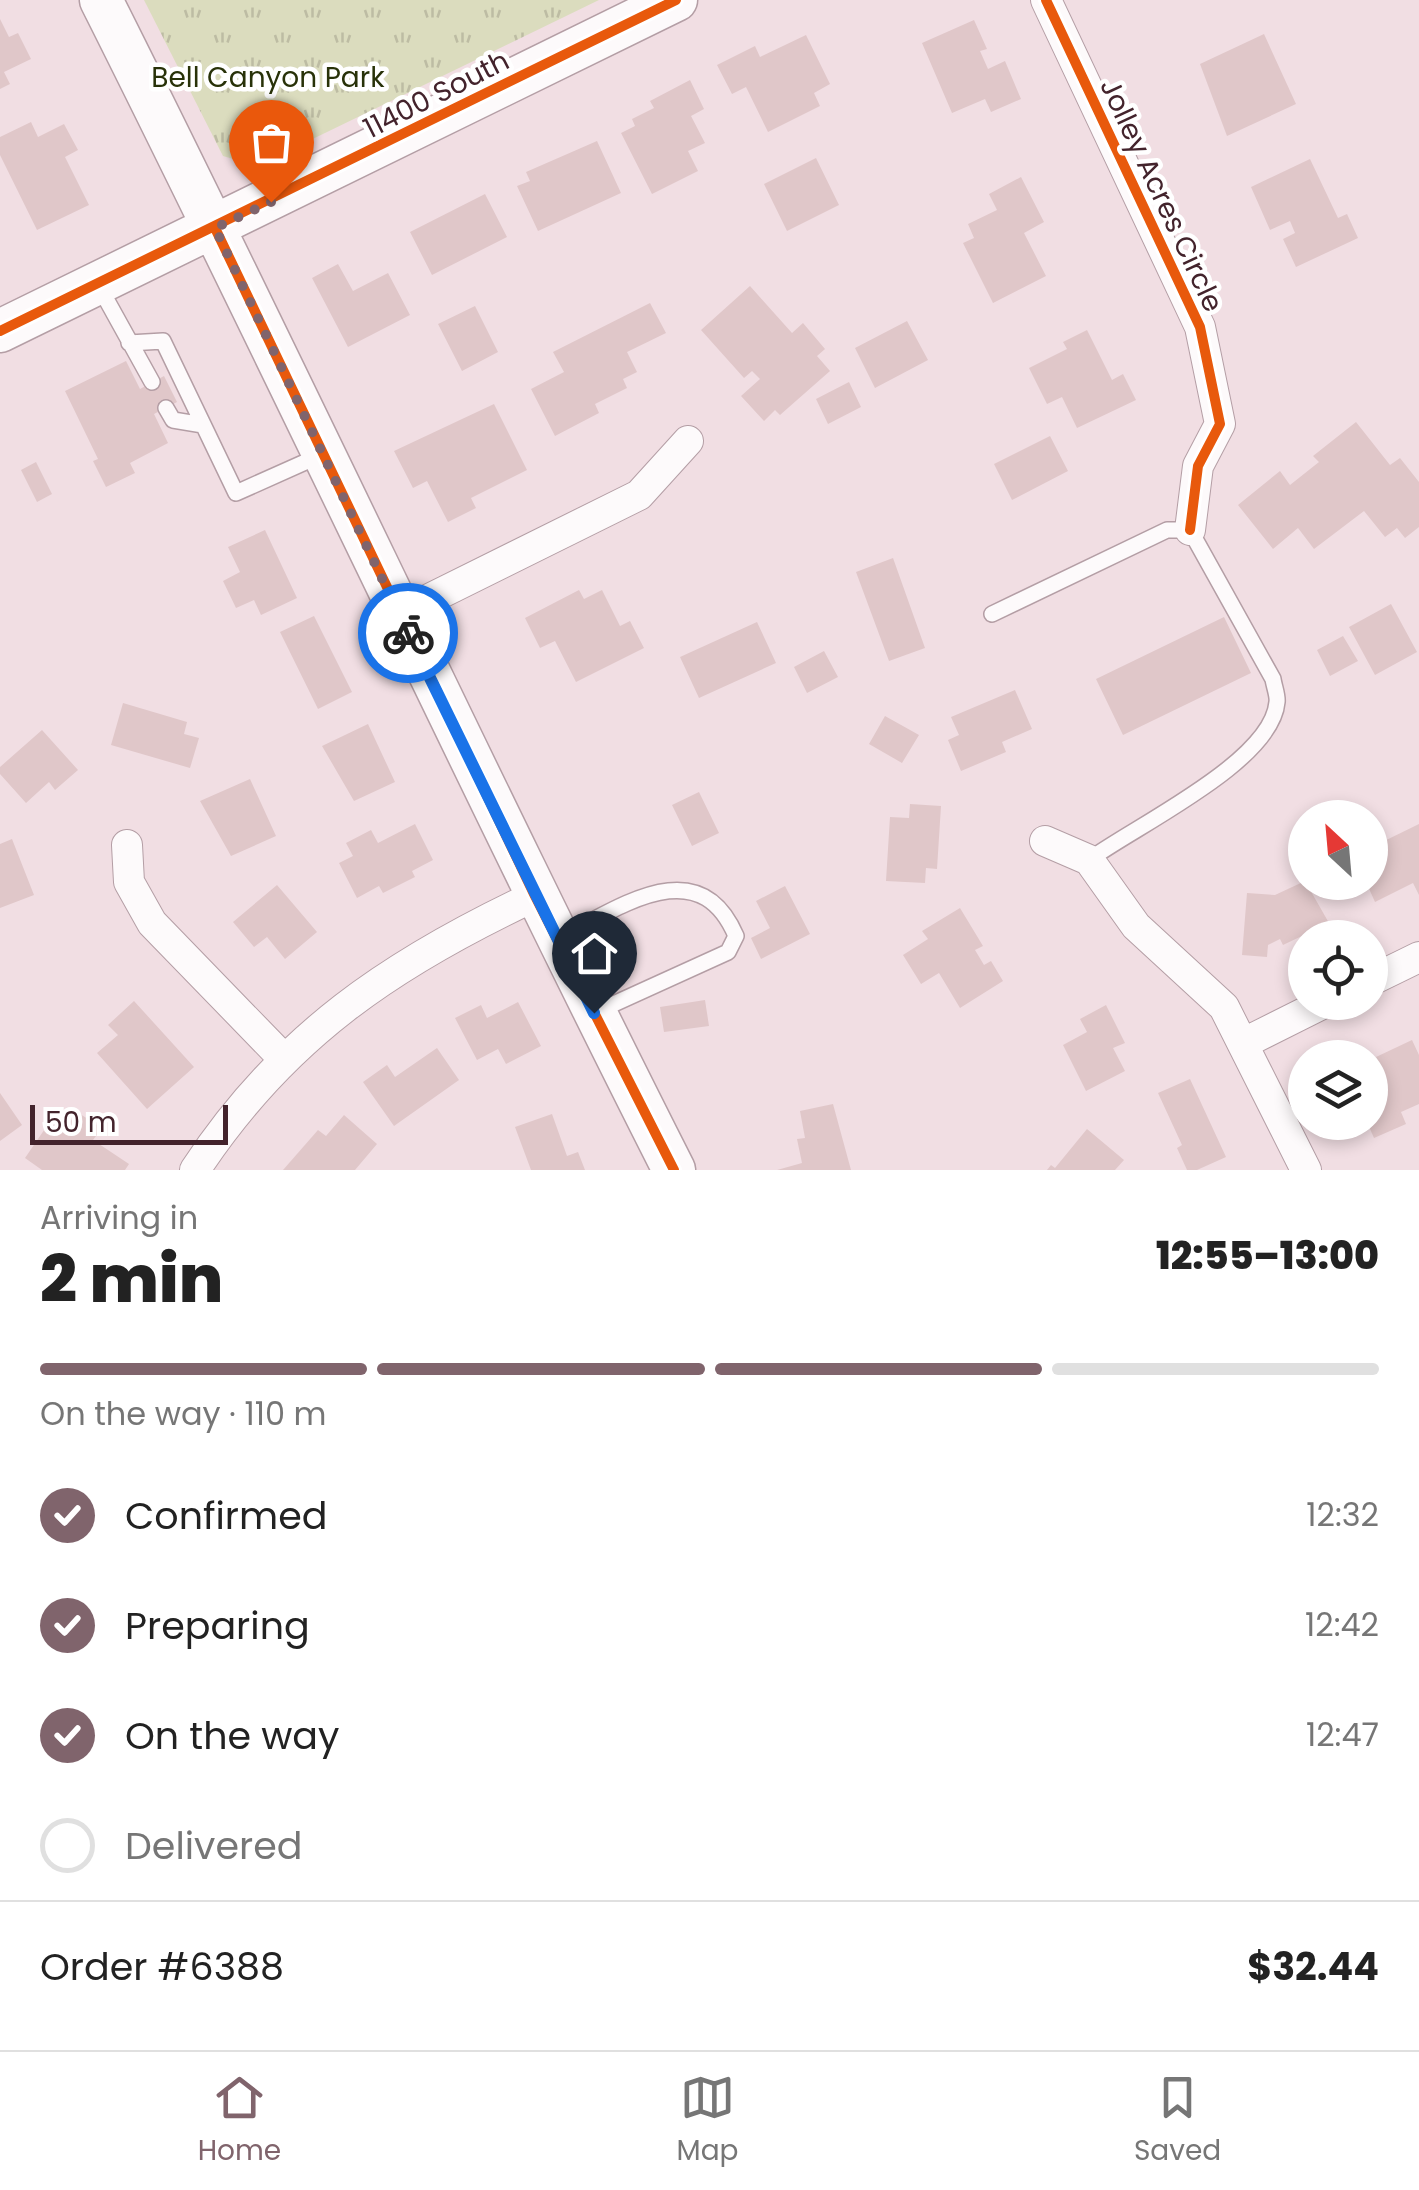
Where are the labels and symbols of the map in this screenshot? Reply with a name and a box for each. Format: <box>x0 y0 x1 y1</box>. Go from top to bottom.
street label: 11400 South <box>357 41 516 148</box>
park label: Bell Canyon Park <box>151 58 385 97</box>
street label: Jolley Acres Circle <box>1090 72 1233 318</box>
pin <box>229 100 314 203</box>
courier <box>358 583 458 683</box>
north arrow <box>1288 800 1388 900</box>
pin <box>552 911 637 1014</box>
scale bar <box>30 1100 228 1144</box>

